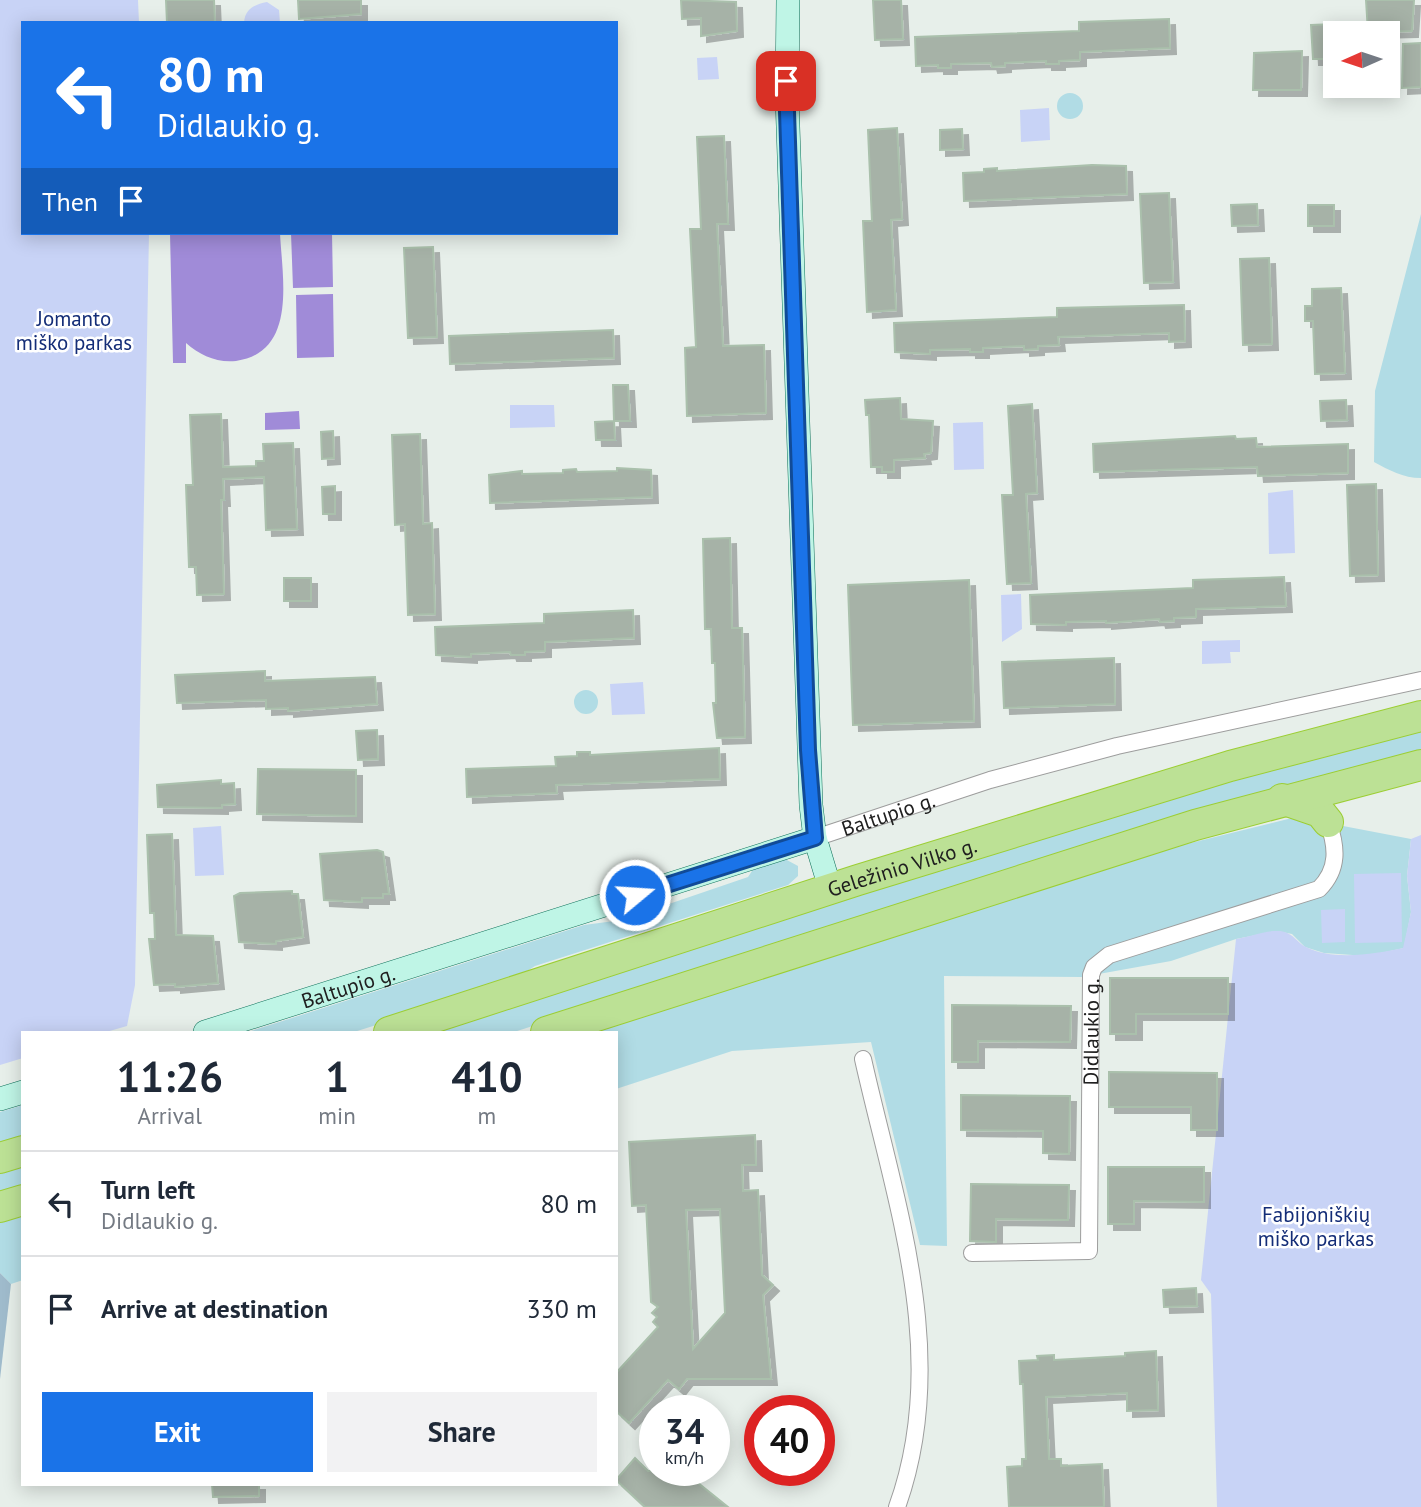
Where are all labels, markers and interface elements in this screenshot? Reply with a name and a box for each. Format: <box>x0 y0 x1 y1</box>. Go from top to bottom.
north arrow <box>1323 21 1400 98</box>
map controls <box>1323 21 1400 98</box>
text: 80 m <box>157 42 264 106</box>
icon: left <box>42 49 133 140</box>
pin <box>756 51 816 111</box>
icon: arrive <box>767 62 805 100</box>
text: Didlaukio g. <box>157 104 320 146</box>
icon: arrive <box>112 182 150 220</box>
text: Then <box>42 185 98 218</box>
park label: Jomanto miško parkas <box>16 305 132 356</box>
street label: Baltupio g. <box>838 786 938 842</box>
street label: Geležinio Vilko g. <box>824 831 980 903</box>
position arrow <box>598 858 672 932</box>
street label: Baltupio g. <box>298 959 398 1014</box>
street label: Didlaukio g. <box>1077 978 1104 1086</box>
text: 11:26 <box>116 1049 223 1104</box>
text: 1 <box>325 1049 349 1104</box>
text: 410 <box>451 1049 523 1104</box>
text: Arrival <box>137 1101 202 1130</box>
text: min <box>318 1101 356 1130</box>
text: m <box>478 1101 496 1130</box>
text: Turn left <box>101 1173 195 1206</box>
icon: left <box>42 1185 80 1223</box>
text: 80 m <box>541 1187 597 1220</box>
park label: Fabijoniškių miško parkas <box>1258 1201 1374 1252</box>
text: Didlaukio g. <box>101 1206 218 1235</box>
icon: arrive <box>42 1290 80 1328</box>
text: Arrive at destination <box>101 1292 328 1325</box>
text: 330 m <box>526 1292 597 1325</box>
button: Exit <box>42 1392 313 1472</box>
button: Share <box>327 1392 597 1472</box>
speed limit sign: 40 <box>744 1395 835 1486</box>
text: 34 <box>665 1408 704 1454</box>
text: km/h <box>665 1446 704 1469</box>

